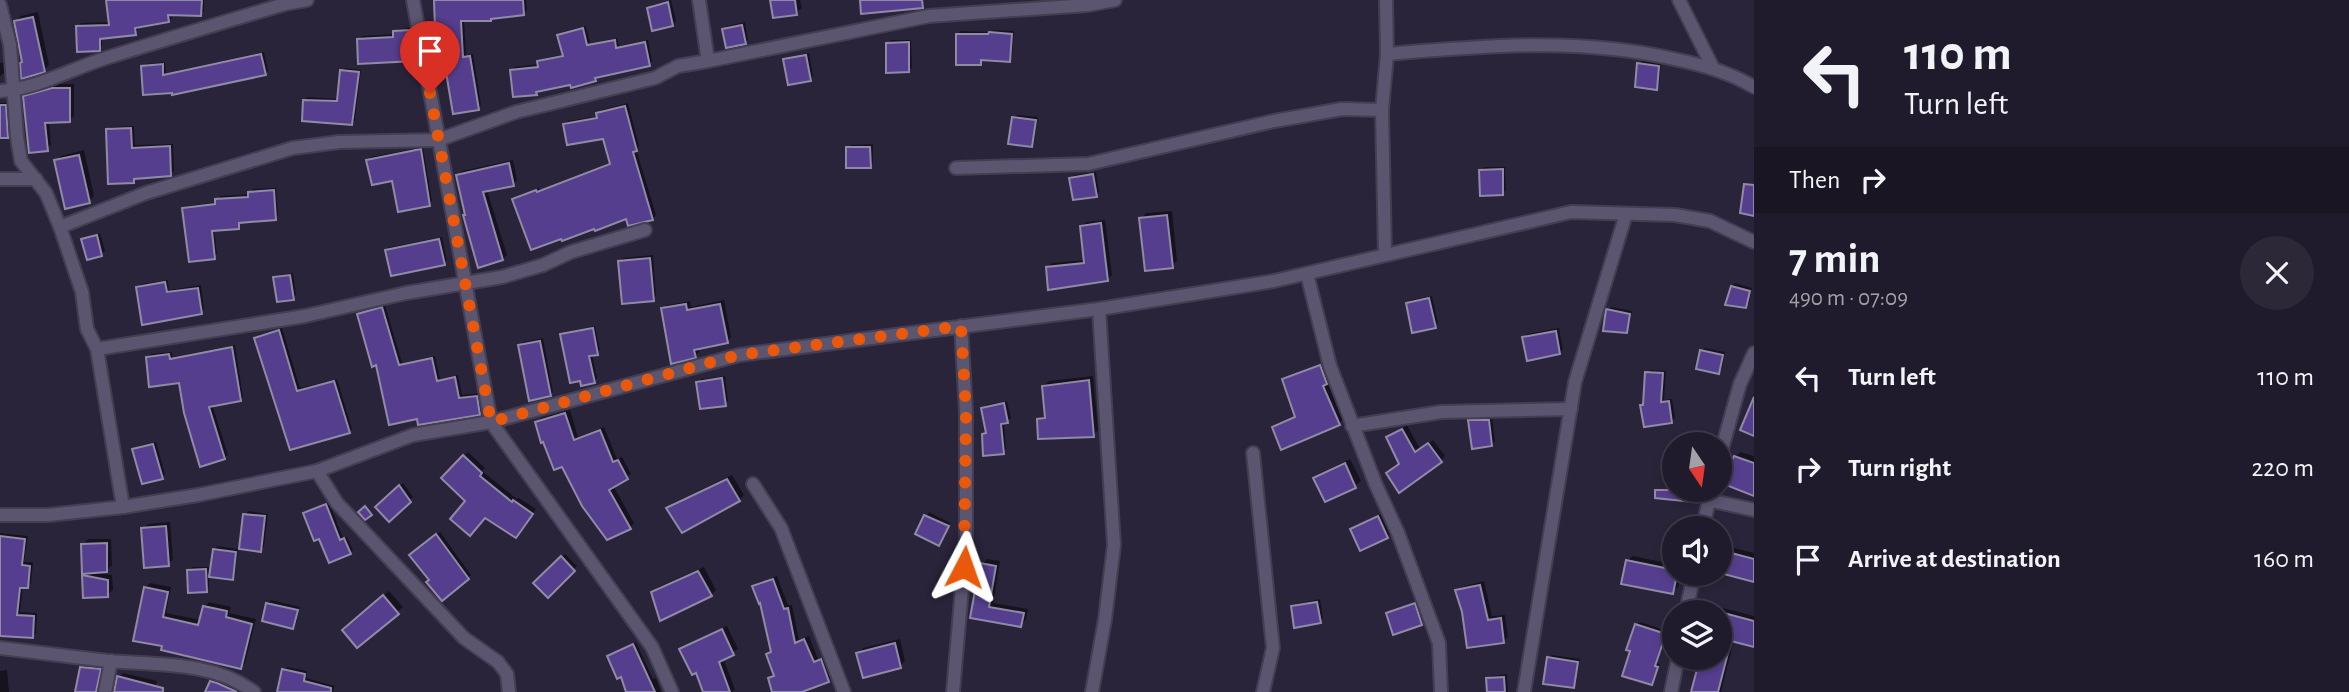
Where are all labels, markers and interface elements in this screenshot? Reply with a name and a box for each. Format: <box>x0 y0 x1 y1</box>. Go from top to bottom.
pin <box>400 21 460 93</box>
icon: left <box>1789 28 1880 119</box>
text: 110 m <box>1904 30 2012 79</box>
icon: arrive <box>411 32 449 70</box>
text: Turn left <box>1904 88 2008 120</box>
icon: right <box>1854 161 1892 199</box>
text: Then <box>1789 167 1840 193</box>
button: close <box>2240 236 2314 310</box>
text: 7 min <box>1789 238 1881 280</box>
text: 490 m · 07:09 <box>1789 287 1908 310</box>
icon: left <box>1789 359 1827 397</box>
text: Turn left <box>1848 364 1936 390</box>
text: 110 m <box>2257 364 2314 390</box>
north arrow <box>1662 432 1732 502</box>
map controls <box>1662 432 1732 670</box>
icon: right <box>1789 450 1827 488</box>
text: Turn right <box>1848 455 1951 481</box>
text: 220 m <box>2252 455 2314 481</box>
button: sound <box>1662 516 1732 586</box>
position arrow <box>927 530 1001 604</box>
icon: arrive <box>1789 541 1827 579</box>
text: Arrive at destination <box>1848 546 2061 572</box>
text: 160 m <box>2254 546 2314 572</box>
button: layers <box>1662 600 1732 670</box>

